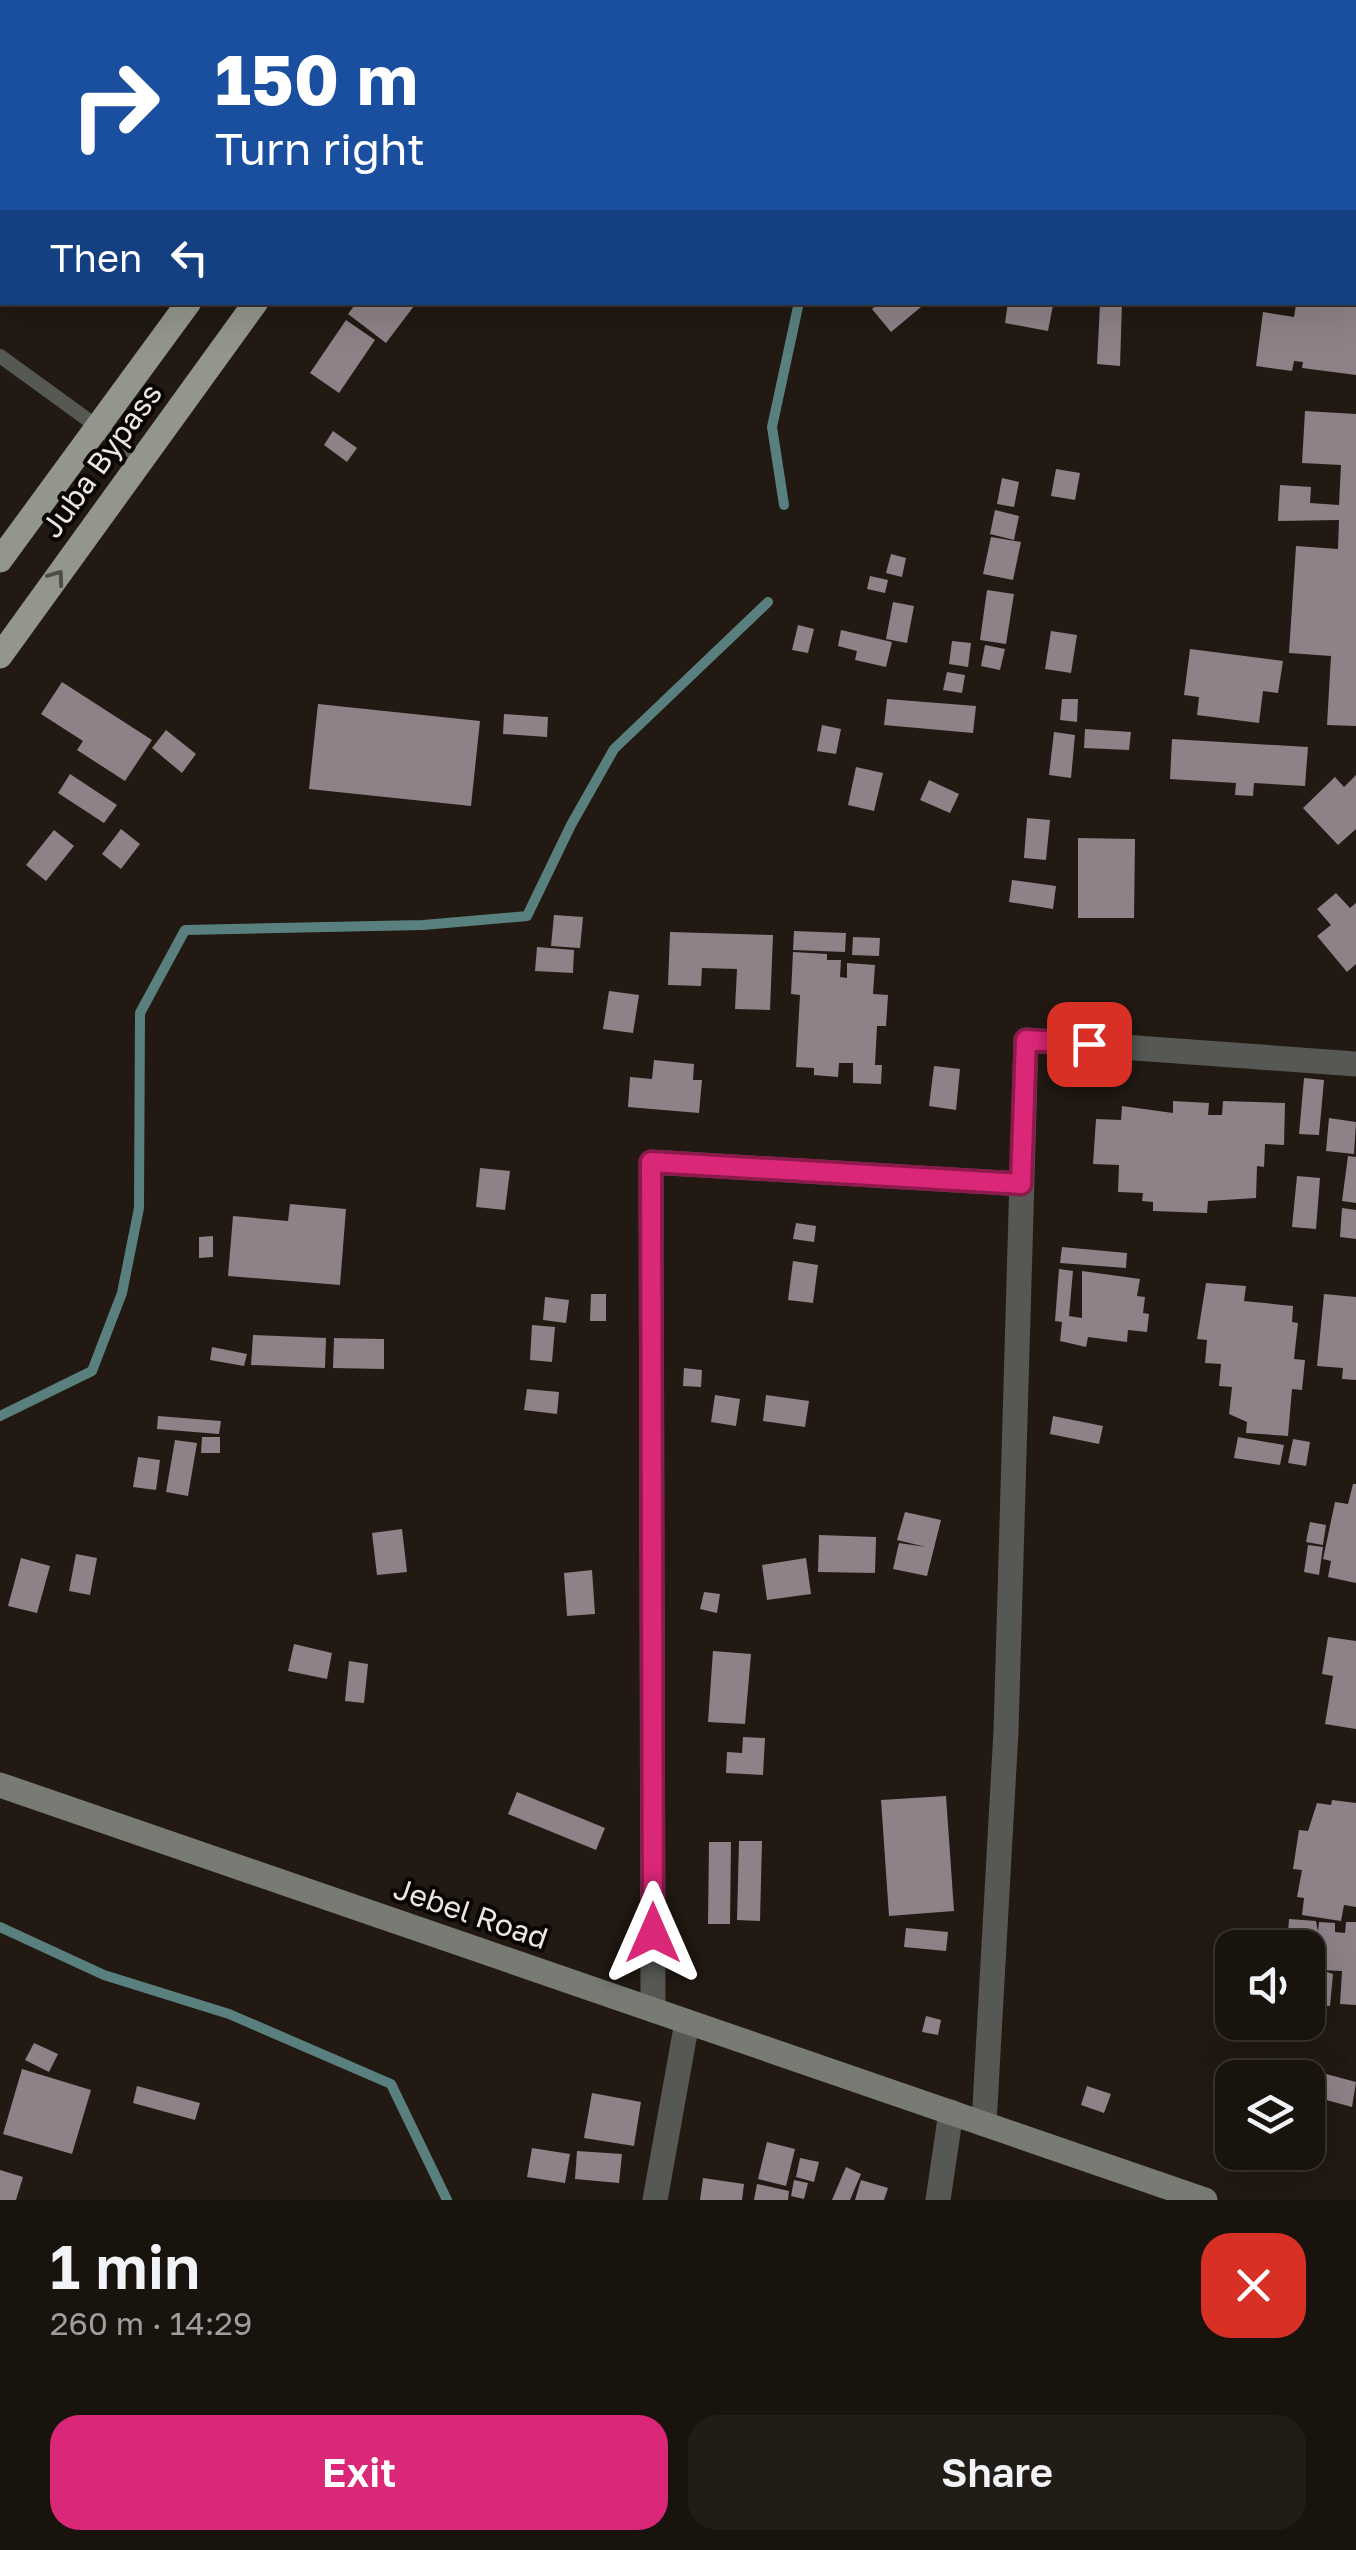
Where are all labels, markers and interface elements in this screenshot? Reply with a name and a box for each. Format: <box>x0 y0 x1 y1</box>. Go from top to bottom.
text: 150 m <box>215 36 418 120</box>
icon: right <box>50 40 180 170</box>
text: Turn right <box>215 121 425 175</box>
icon: left <box>162 230 217 285</box>
text: Then <box>50 235 142 280</box>
street label: Juba Bypass <box>33 376 169 544</box>
one-way arrow <box>45 569 63 588</box>
pin <box>1047 1002 1132 1087</box>
icon: arrive <box>1062 1017 1117 1072</box>
street label: Jebel Road <box>389 1870 553 1956</box>
position arrow <box>601 1881 705 1985</box>
map controls <box>1215 1930 1325 2170</box>
button: sound <box>1215 1930 1325 2040</box>
button: layers <box>1215 2060 1325 2170</box>
text: 1 min <box>50 2230 200 2302</box>
button: close <box>1201 2233 1306 2338</box>
text: 260 m · 14:29 <box>50 2304 252 2342</box>
button: Exit <box>50 2415 668 2530</box>
button: Share <box>688 2415 1306 2530</box>

